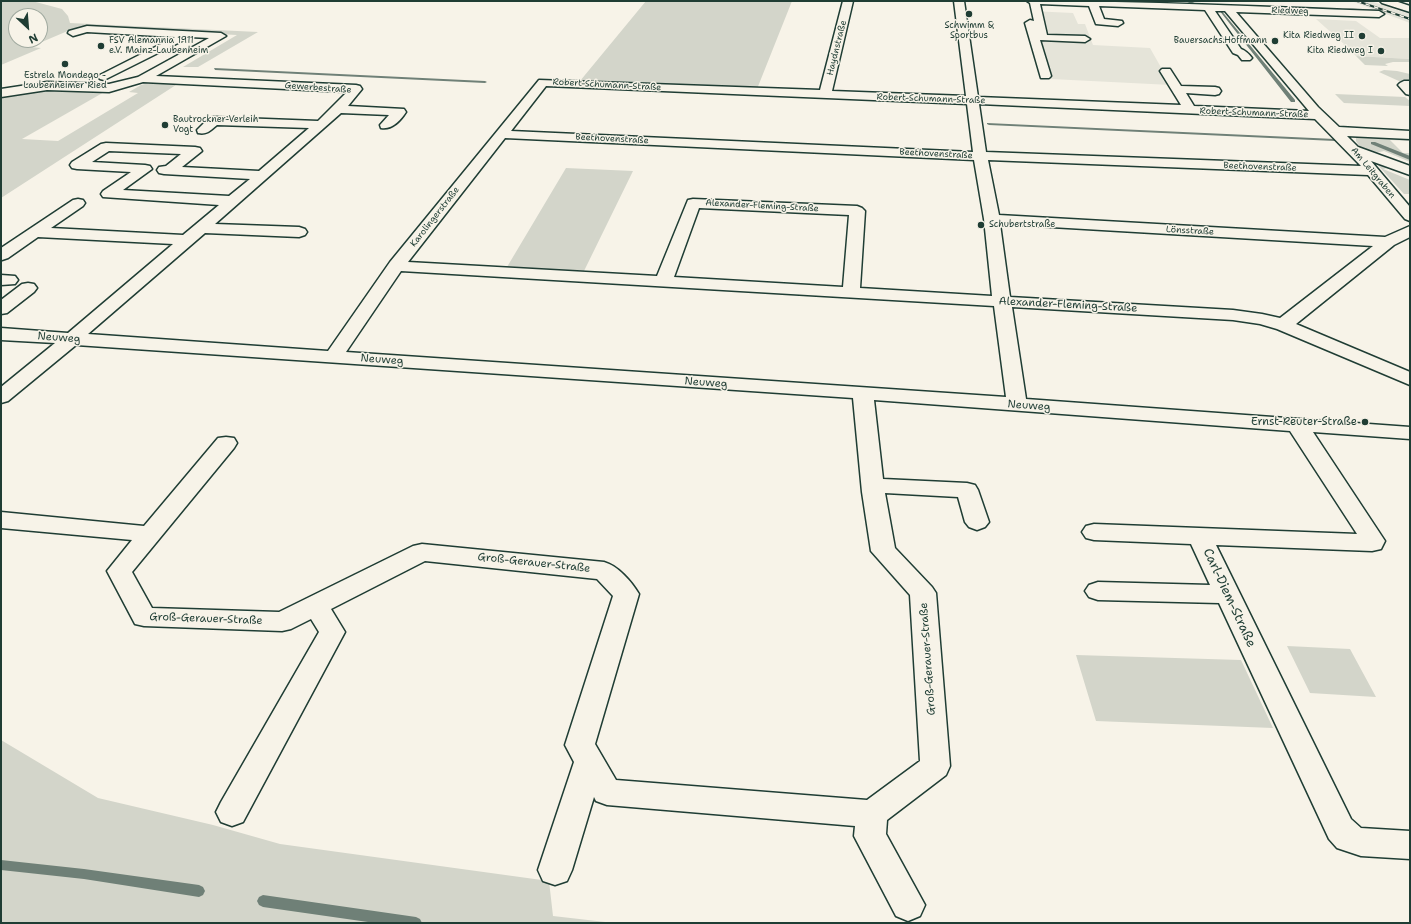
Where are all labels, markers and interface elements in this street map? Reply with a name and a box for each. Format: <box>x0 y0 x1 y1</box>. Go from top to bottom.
street label: Riedweg <box>1271 5 1309 17</box>
north arrow <box>8 8 48 48</box>
marker: Schwimm & Sportbus <box>964 9 974 19</box>
street label: Haydnstraße <box>825 19 849 77</box>
place label: Schwimm & Sportbus <box>945 21 993 42</box>
text: N <box>26 30 40 47</box>
place label: Kita Riedweg II <box>1283 31 1354 41</box>
marker: Kita Riedweg II <box>1357 31 1367 41</box>
place label: FSV Alemannia 1911 e.V. Mainz-Laubenheim <box>109 36 208 57</box>
place label: Bauersachs.Hoffmann <box>1174 36 1267 46</box>
marker: Bauersachs.Hoffmann <box>1270 36 1280 46</box>
marker: FSV Alemannia 1911 e.V. Mainz-Laubenheim <box>96 41 106 51</box>
place label: Kita Riedweg I <box>1307 46 1373 56</box>
marker: Kita Riedweg I <box>1376 46 1386 56</box>
marker: Estrela Mondego - Laubenheimer Ried <box>60 59 70 69</box>
place label: Estrela Mondego - Laubenheimer Ried <box>23 71 107 92</box>
street label: Robert-Schumann-Straße <box>552 77 662 93</box>
street label: Gewerbestraße <box>284 80 352 96</box>
street label: Robert-Schumann-Straße <box>876 92 986 106</box>
street label: Robert-Schumann-Straße <box>1199 106 1309 120</box>
place label: Bautrockner-Verleih Vogt <box>173 115 258 136</box>
marker: Bautrockner-Verleih Vogt <box>160 120 170 130</box>
street label: Beethovenstraße <box>575 132 649 146</box>
street label: Am Leitgraben <box>1348 145 1398 201</box>
street label: Beethovenstraße <box>899 147 973 161</box>
street label: Beethovenstraße <box>1223 160 1297 174</box>
street label: Karolingerstraße <box>408 185 462 249</box>
street label: Alexander-Fleming-Straße <box>705 198 819 214</box>
marker: Schubertstraße <box>976 220 986 230</box>
place label: Schubertstraße <box>989 220 1055 230</box>
street label: Lönsstraße <box>1166 224 1214 238</box>
street label: Alexander-Fleming-Straße <box>998 295 1138 315</box>
street label: Neuweg <box>37 330 81 346</box>
street label: Neuweg <box>360 352 404 368</box>
street label: Neuweg <box>684 375 728 391</box>
street label: Neuweg <box>1007 398 1051 414</box>
place label: Ernst-Reuter-Straße <box>1251 415 1357 429</box>
marker: Ernst-Reuter-Straße <box>1360 417 1370 427</box>
street label: Carl-Diem-Straße <box>1199 546 1259 650</box>
street label: Groß-Gerauer-Straße <box>477 551 591 575</box>
street label: Groß-Gerauer-Straße <box>917 602 939 716</box>
street label: Groß-Gerauer-Straße <box>149 610 263 628</box>

